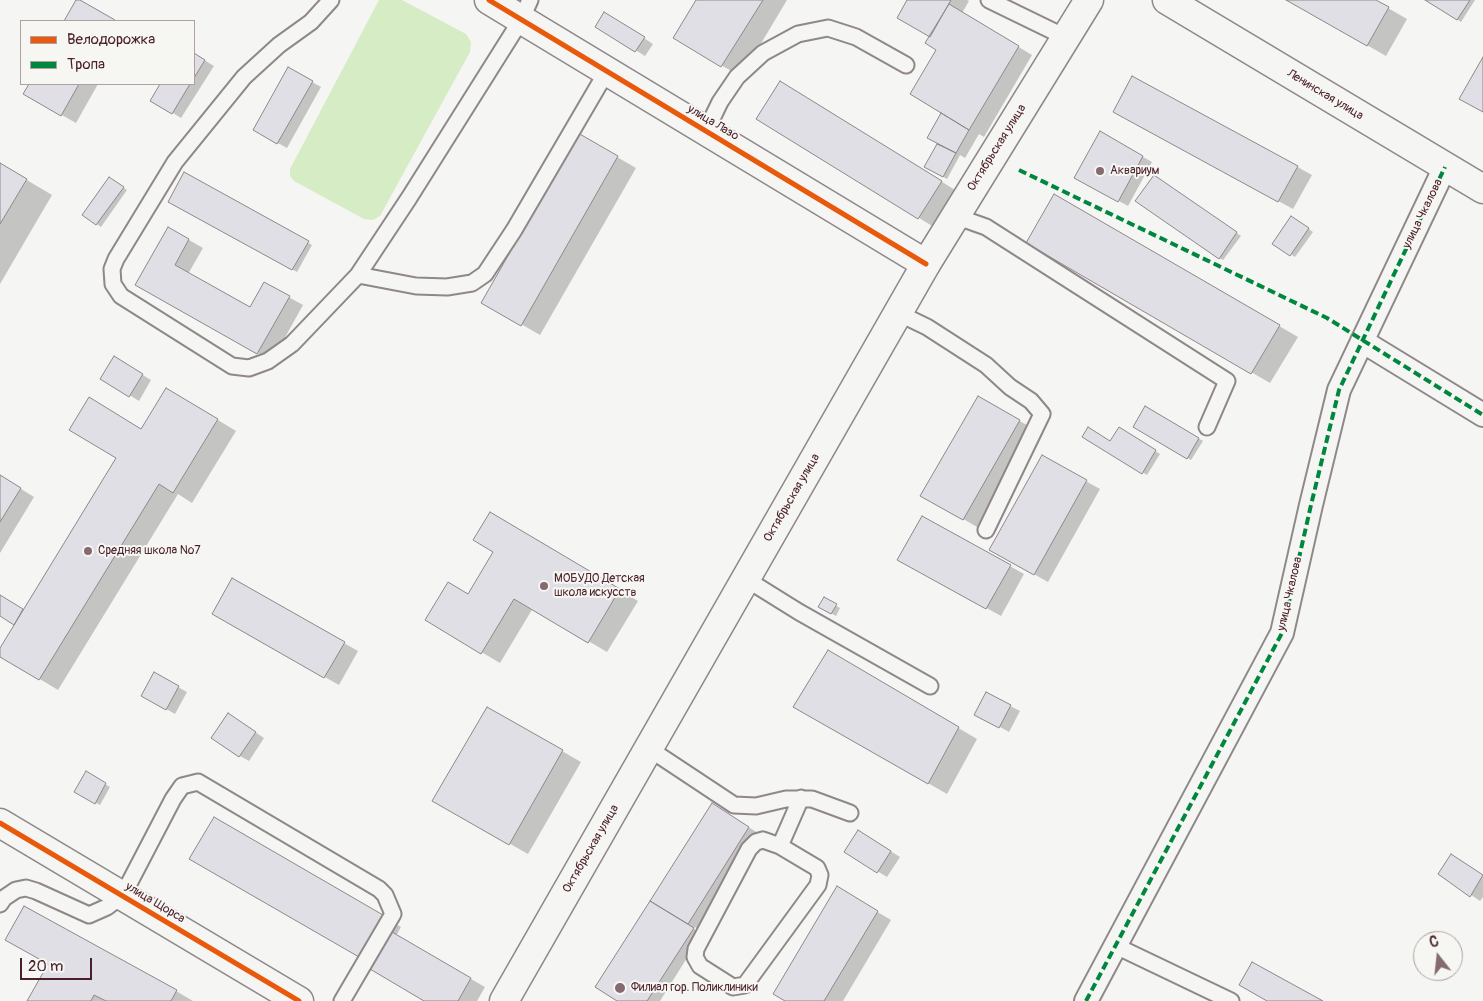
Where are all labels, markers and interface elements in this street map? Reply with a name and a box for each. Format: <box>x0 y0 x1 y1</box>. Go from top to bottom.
legend <box>20 20 195 85</box>
text: Велодорожка <box>67 30 155 49</box>
text: Тропа <box>67 55 105 74</box>
street label: Ленинская улица <box>1284 67 1366 123</box>
street label: улица Лазо <box>685 102 741 144</box>
street label: Октябрьская улица <box>965 102 1029 194</box>
place label: Аквариум <box>1110 164 1159 178</box>
marker: Аквариум <box>1094 165 1106 177</box>
street label: улица Чкалова <box>1400 177 1446 251</box>
street label: Октябрьская улица <box>761 451 823 545</box>
place label: Средняя школа №7 <box>98 544 201 558</box>
marker: Средняя школа №7 <box>82 545 94 557</box>
street label: улица Чкалова <box>1274 556 1306 632</box>
place label: МОБУДО Детская школа искусcтв <box>554 572 645 600</box>
marker: МОБУДО Детская школа искусcтв <box>538 580 550 592</box>
street label: Октябрьская улица <box>560 802 622 896</box>
street label: улица Щорса <box>123 880 187 926</box>
north arrow <box>1413 931 1463 981</box>
text: С <box>1427 933 1440 951</box>
scale bar <box>22 948 95 980</box>
text: 20 m <box>28 957 63 976</box>
marker: Филиал гор. Поликлиники <box>613 981 627 995</box>
place label: Филиал гор. Поликлиники <box>631 981 758 995</box>

